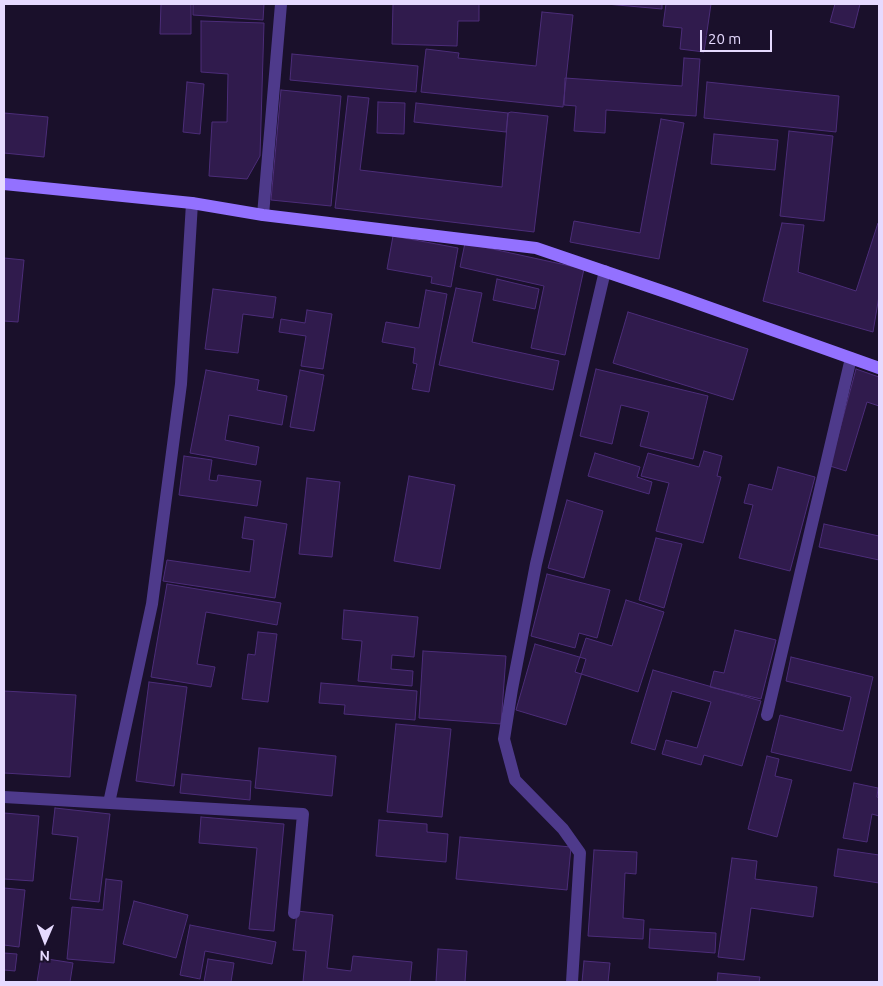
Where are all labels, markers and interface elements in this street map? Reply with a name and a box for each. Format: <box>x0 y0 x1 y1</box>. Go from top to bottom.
scale bar <box>703 20 776 52</box>
text: 20 m <box>708 30 741 47</box>
north arrow <box>20 916 70 966</box>
text: N <box>39 948 50 964</box>

